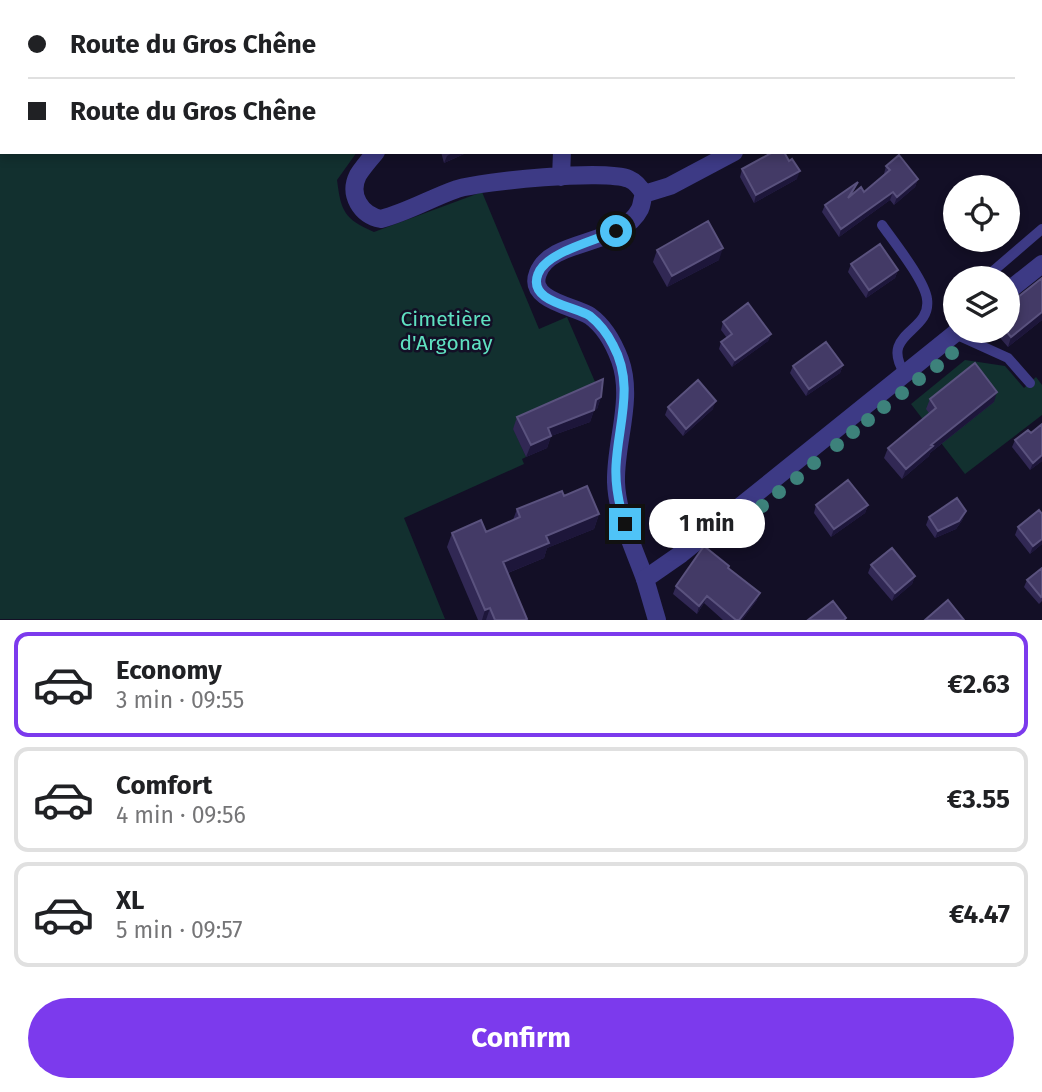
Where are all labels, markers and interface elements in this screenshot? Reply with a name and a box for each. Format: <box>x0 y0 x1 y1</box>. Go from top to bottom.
text: Route du Gros Chêne <box>70 29 316 60</box>
text: Route du Gros Chêne <box>70 96 316 127</box>
map controls <box>943 175 1020 343</box>
button: locate <box>943 175 1020 252</box>
route start <box>600 215 632 247</box>
button: layers <box>943 266 1020 343</box>
park label: Cimetière d'Argonay <box>400 306 493 356</box>
callout: 1 min <box>650 500 765 548</box>
route end <box>609 508 641 540</box>
text: 1 min <box>679 509 735 537</box>
icon: car <box>32 653 95 716</box>
text: Economy <box>116 655 222 686</box>
text: €2.63 <box>948 669 1010 700</box>
text: 3 min · 09:55 <box>116 686 244 714</box>
icon: car <box>32 768 95 831</box>
text: Comfort <box>116 770 212 801</box>
text: €3.55 <box>947 784 1010 815</box>
text: 4 min · 09:56 <box>116 801 246 829</box>
icon: car <box>32 883 95 946</box>
text: XL <box>116 885 144 916</box>
text: €4.47 <box>949 899 1010 930</box>
text: 5 min · 09:57 <box>116 916 242 944</box>
button: Confirm <box>28 998 1014 1078</box>

